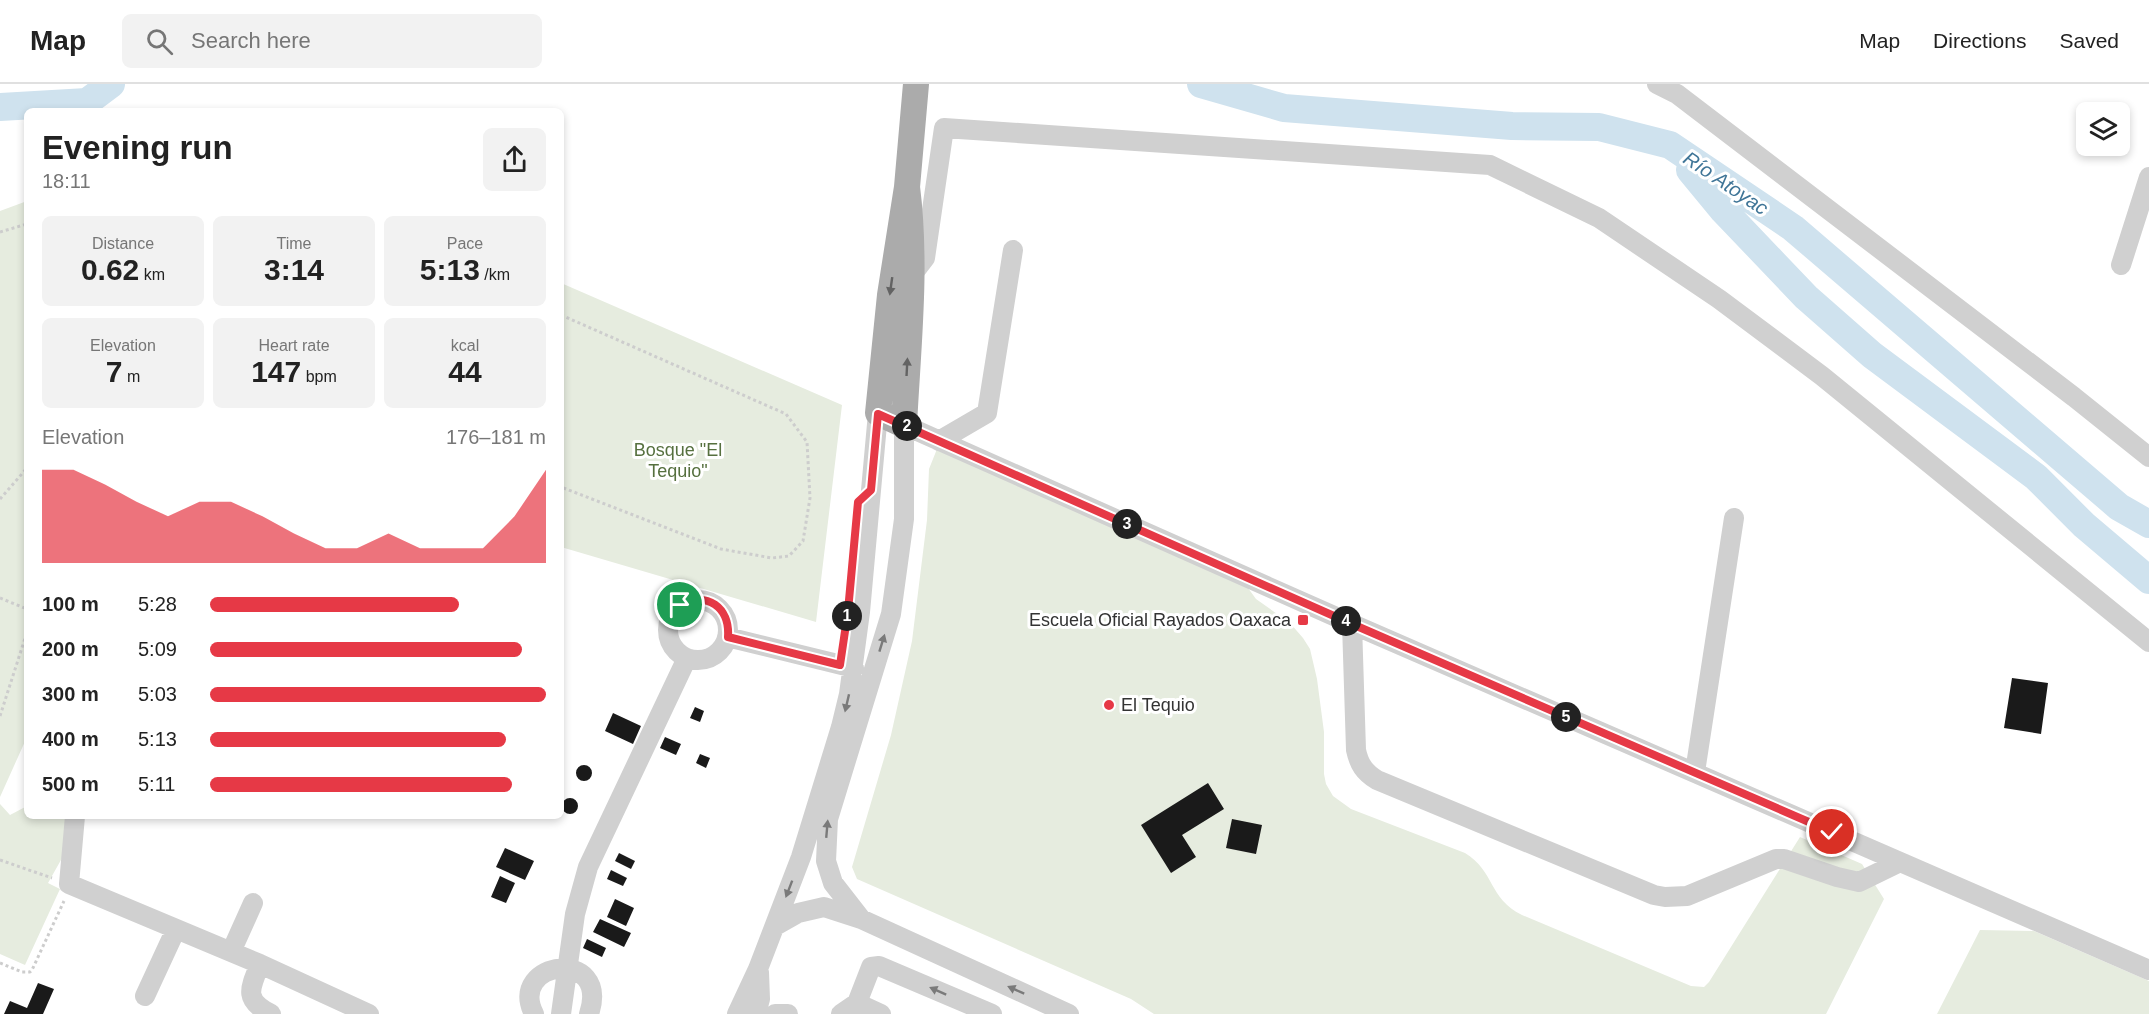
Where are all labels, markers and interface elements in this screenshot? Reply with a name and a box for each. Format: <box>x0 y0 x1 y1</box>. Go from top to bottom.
search box <box>122 14 542 68</box>
text: Map <box>30 25 86 56</box>
icon: search <box>143 25 176 58</box>
text: Search here <box>191 28 311 53</box>
text: Map <box>1859 29 1900 52</box>
text: Directions <box>1933 29 2026 52</box>
text: Saved <box>2059 29 2119 52</box>
map controls <box>2076 102 2130 156</box>
button: layers <box>2076 102 2130 156</box>
button: share <box>483 128 546 191</box>
text: Evening run <box>42 129 233 166</box>
water label: Río Atoyac <box>1680 147 1772 219</box>
text: 18:11 <box>42 170 91 192</box>
text: Distance <box>92 235 154 252</box>
text: Time <box>277 235 311 252</box>
text: Pace <box>447 235 483 252</box>
text: 0.62 <box>81 253 139 286</box>
text: 3:14 <box>264 253 324 286</box>
text: 5:13 <box>420 253 480 286</box>
text: km <box>139 266 165 283</box>
text: /km <box>480 266 510 283</box>
one-way arrow <box>887 277 896 296</box>
text: Elevation <box>90 337 156 354</box>
text: Heart rate <box>258 337 330 354</box>
text: kcal <box>451 337 479 354</box>
text: 7 <box>106 355 122 388</box>
text: 147 <box>251 355 301 388</box>
text: 44 <box>448 355 482 388</box>
one-way arrow <box>902 357 911 376</box>
text: m <box>122 368 140 385</box>
text: bpm <box>301 368 337 385</box>
pin: 2 <box>892 411 922 441</box>
text: 2 <box>903 417 911 434</box>
text: Elevation <box>42 426 124 448</box>
text: 176–181 m <box>446 426 546 448</box>
park label: Bosque "El Tequio" <box>634 440 722 481</box>
pin: 3 <box>1112 509 1142 539</box>
text: 3 <box>1123 515 1131 532</box>
pin <box>654 579 705 630</box>
icon: arrive <box>663 588 696 621</box>
text: 100 m <box>42 593 99 615</box>
text: 5:28 <box>138 593 177 615</box>
pin: 1 <box>832 601 862 631</box>
pin: 4 <box>1331 606 1361 636</box>
text: 1 <box>843 607 851 624</box>
place label: Escuela Oficial Rayados Oaxaca <box>1029 610 1292 630</box>
text: 4 <box>1342 612 1350 629</box>
marker: Escuela Oficial Rayados Oaxaca <box>1296 613 1310 627</box>
one-way arrow <box>878 634 887 652</box>
text: 200 m <box>42 638 99 660</box>
text: 5:09 <box>138 638 177 660</box>
text: 300 m <box>42 683 99 705</box>
text: 5:03 <box>138 683 177 705</box>
one-way arrow <box>841 694 851 712</box>
place label: El Tequio <box>1121 695 1195 715</box>
marker: El Tequio <box>1102 698 1116 712</box>
pin: 5 <box>1551 702 1581 732</box>
text: 5 <box>1562 708 1570 725</box>
text: 400 m <box>42 728 99 750</box>
text: 5:13 <box>138 728 177 750</box>
text: 500 m <box>42 773 99 795</box>
text: 5:11 <box>138 773 175 795</box>
pin <box>1806 806 1857 857</box>
icon: check <box>1815 815 1848 848</box>
one-way arrow <box>822 820 832 839</box>
one-way arrow <box>784 880 793 898</box>
one-way arrow <box>1007 985 1024 994</box>
one-way arrow <box>930 986 947 995</box>

